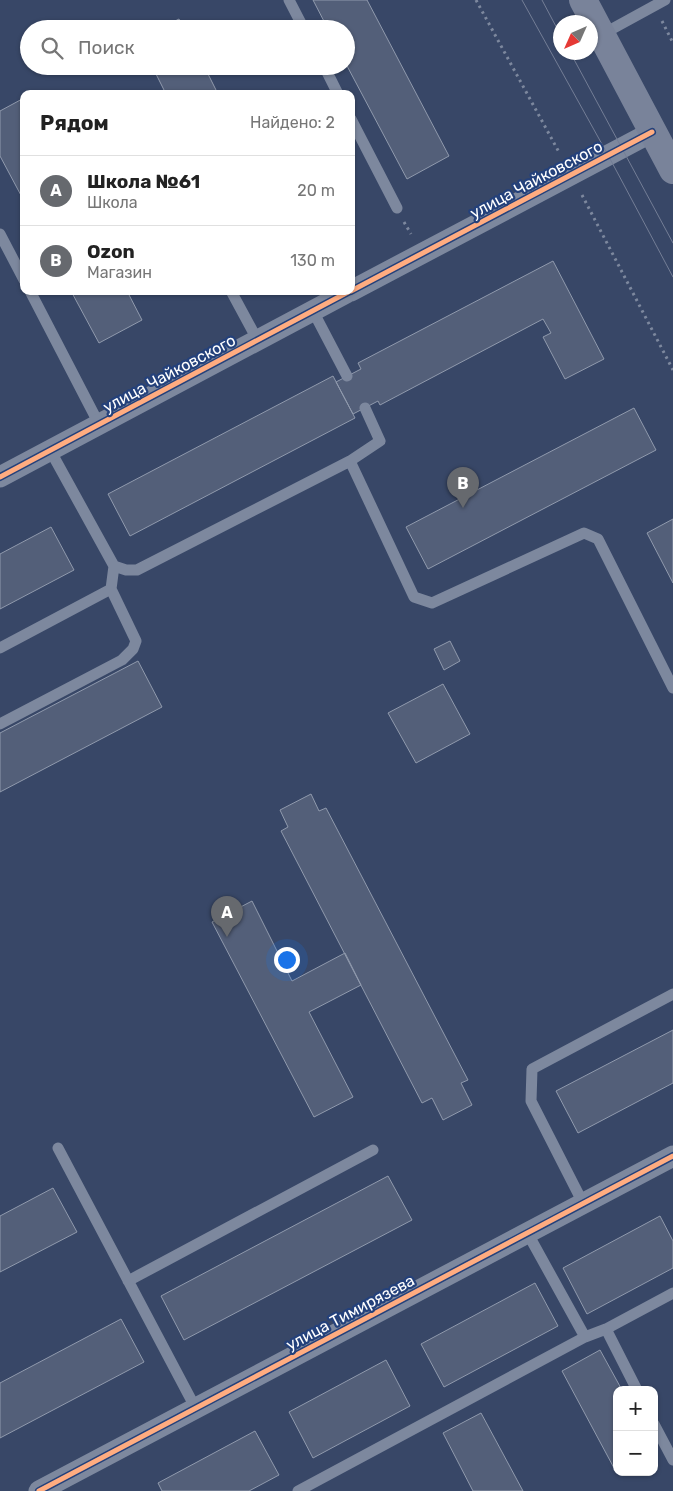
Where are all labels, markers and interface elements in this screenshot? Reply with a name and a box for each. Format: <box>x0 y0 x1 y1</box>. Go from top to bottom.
north arrow <box>553 15 598 60</box>
search box <box>20 20 355 75</box>
icon: search <box>38 34 66 62</box>
text: Поиск <box>78 36 135 59</box>
text: Рядом <box>40 110 109 135</box>
text: Найдено: 2 <box>250 113 335 132</box>
street label: улица Чайковского <box>467 136 606 222</box>
text: Школа №61 <box>87 170 200 193</box>
text: A <box>50 181 62 200</box>
text: 20 m <box>297 181 335 200</box>
text: Школа <box>87 193 138 212</box>
text: Ozon <box>87 240 135 263</box>
text: B <box>50 251 62 270</box>
text: 130 m <box>290 251 335 270</box>
text: Магазин <box>87 263 152 282</box>
street label: улица Чайковского <box>100 330 239 416</box>
pin: B <box>447 467 479 508</box>
pin: A <box>211 896 243 937</box>
your location <box>274 947 300 973</box>
street label: улица Тимирязева <box>283 1271 418 1354</box>
map controls <box>613 1386 658 1476</box>
button: + <box>613 1386 658 1431</box>
button: − <box>613 1431 658 1476</box>

